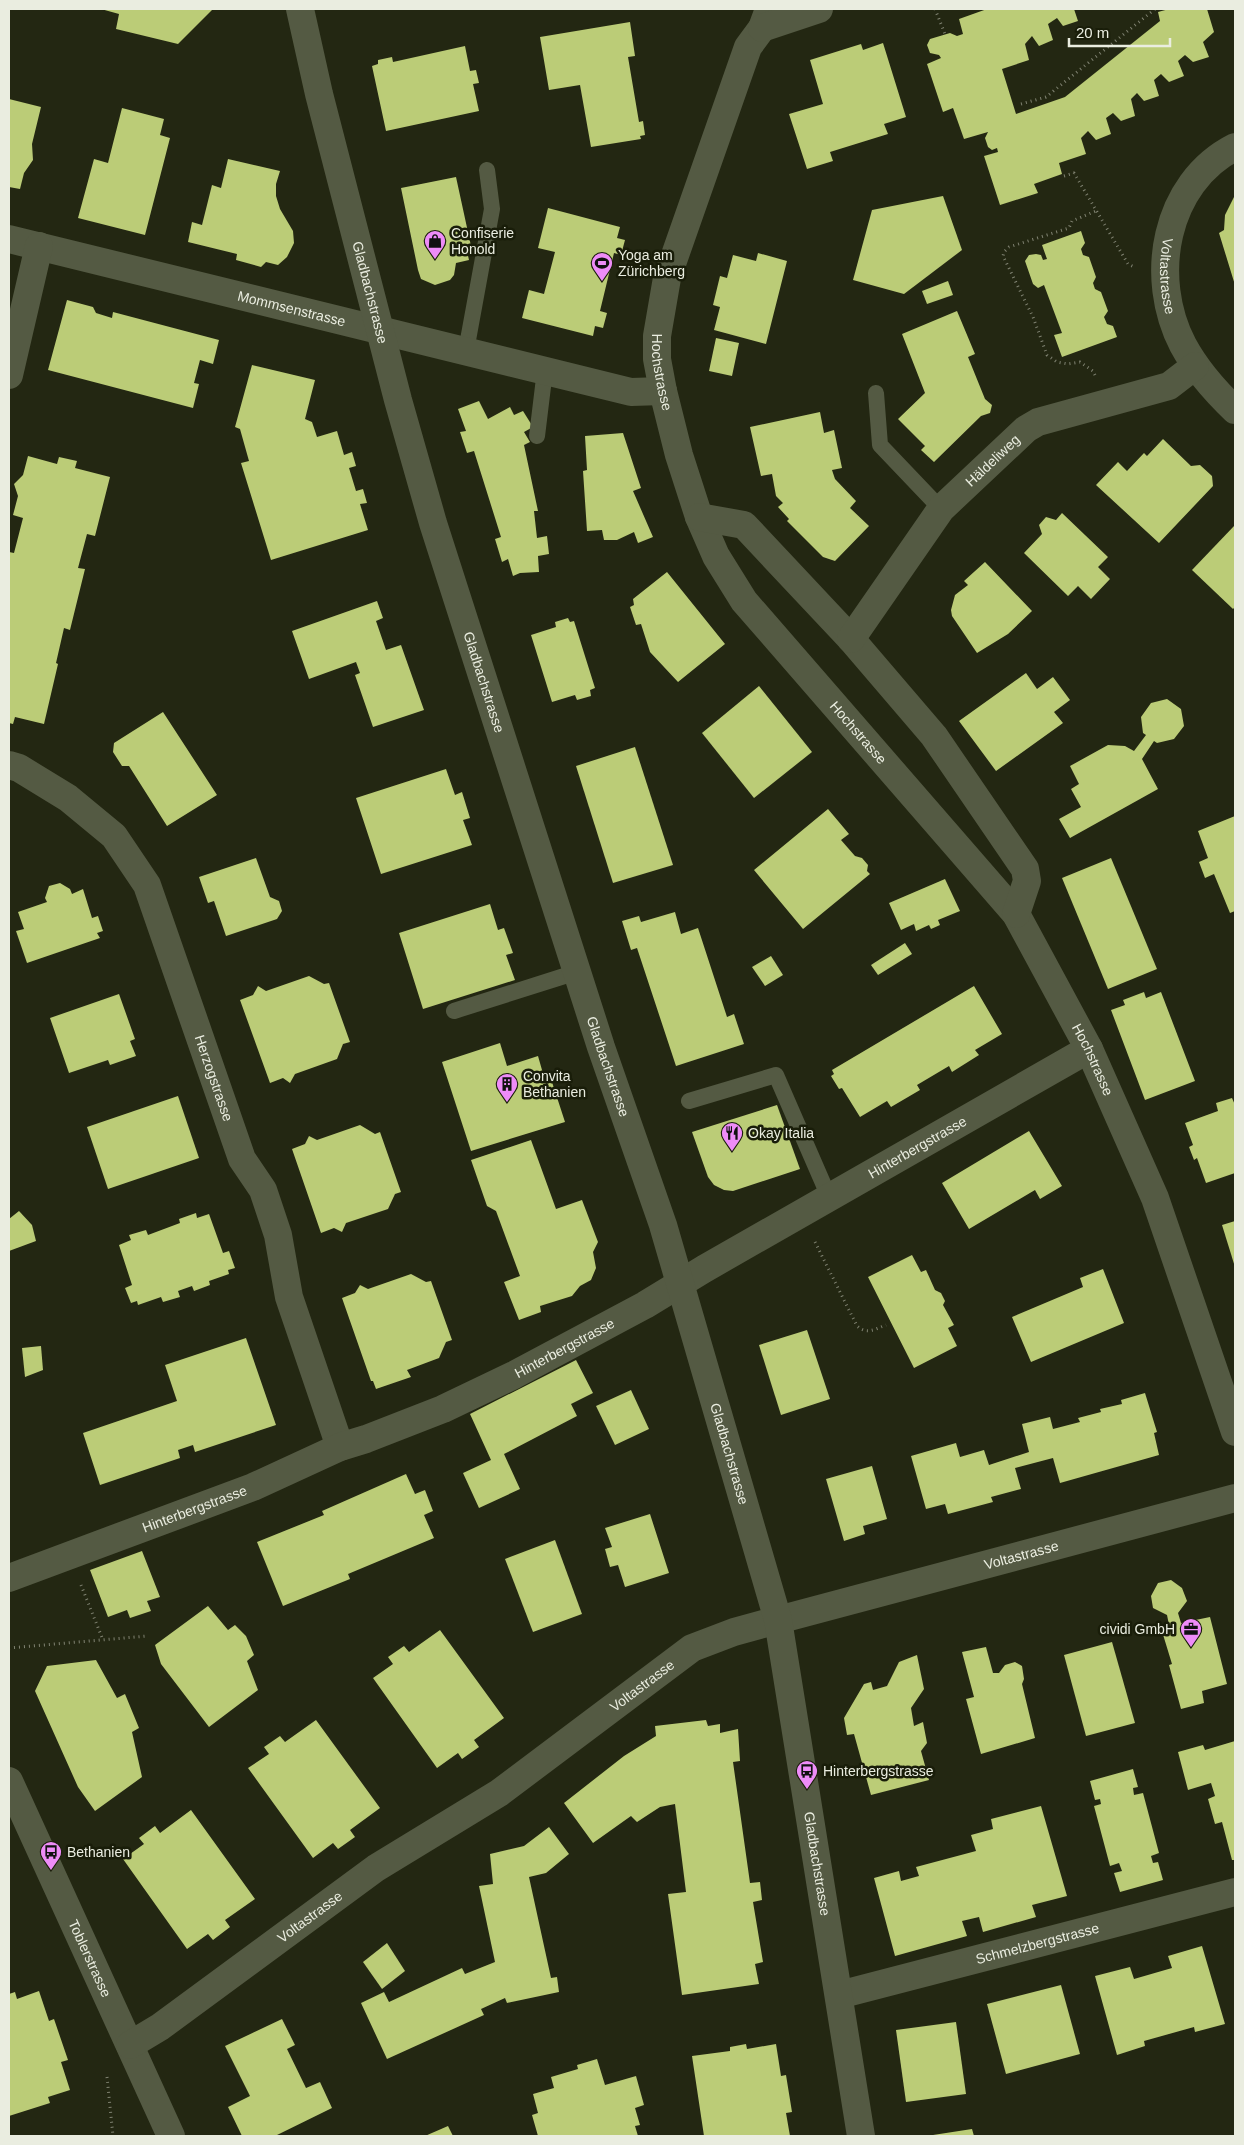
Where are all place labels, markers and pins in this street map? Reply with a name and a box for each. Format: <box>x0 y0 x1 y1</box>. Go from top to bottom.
place label: Confiserie Honold <box>451 225 514 257</box>
shop icon: Confiserie Honold <box>423 229 447 260</box>
place label: Yoga am Zürichberg <box>618 247 685 279</box>
sports icon: Yoga am Zürichberg <box>590 251 614 282</box>
place label: Convita Bethanien <box>523 1068 586 1100</box>
building icon: Convita Bethanien <box>495 1072 519 1103</box>
restaurant icon: Okay Italia <box>720 1121 744 1152</box>
place label: Okay Italia <box>748 1125 814 1141</box>
office icon: cividi GmbH <box>1179 1617 1203 1648</box>
place label: cividi GmbH <box>1100 1621 1175 1637</box>
bus stop icon: Hinterbergstrasse <box>795 1759 819 1790</box>
place label: Hinterbergstrasse <box>823 1763 934 1779</box>
bus stop icon: Bethanien <box>39 1840 63 1871</box>
place label: Bethanien <box>67 1844 130 1860</box>

